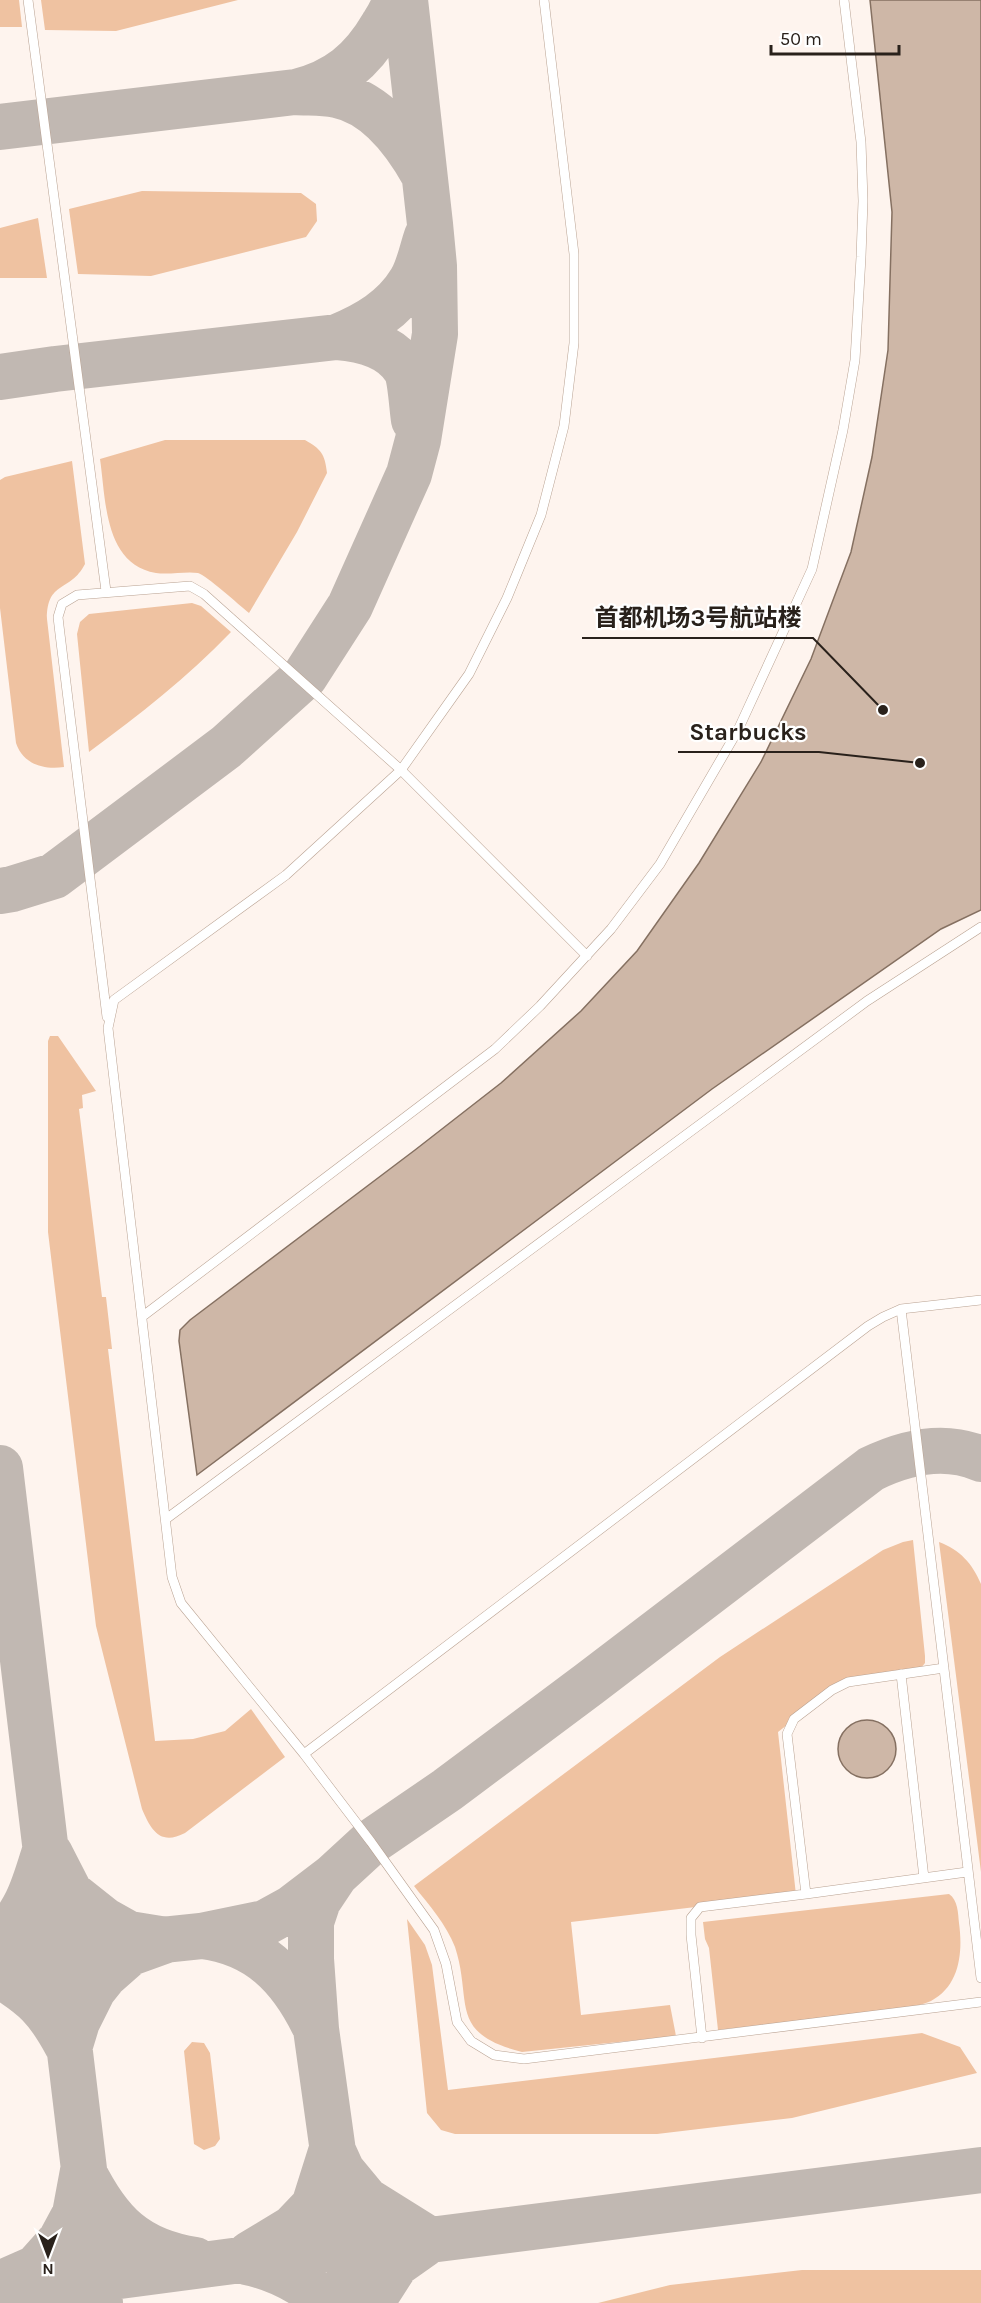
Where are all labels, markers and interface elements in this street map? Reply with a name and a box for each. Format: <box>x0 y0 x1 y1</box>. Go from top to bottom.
scale bar <box>771 18 898 56</box>
text: 50 m <box>780 28 822 50</box>
callout: 首都机场3号航站楼 <box>582 596 813 638</box>
text: 首都机场3号航站楼 <box>595 604 801 632</box>
callout: Starbucks <box>678 710 819 752</box>
text: Starbucks <box>689 718 807 746</box>
north arrow <box>18 2225 78 2285</box>
text: N <box>42 2260 54 2279</box>

